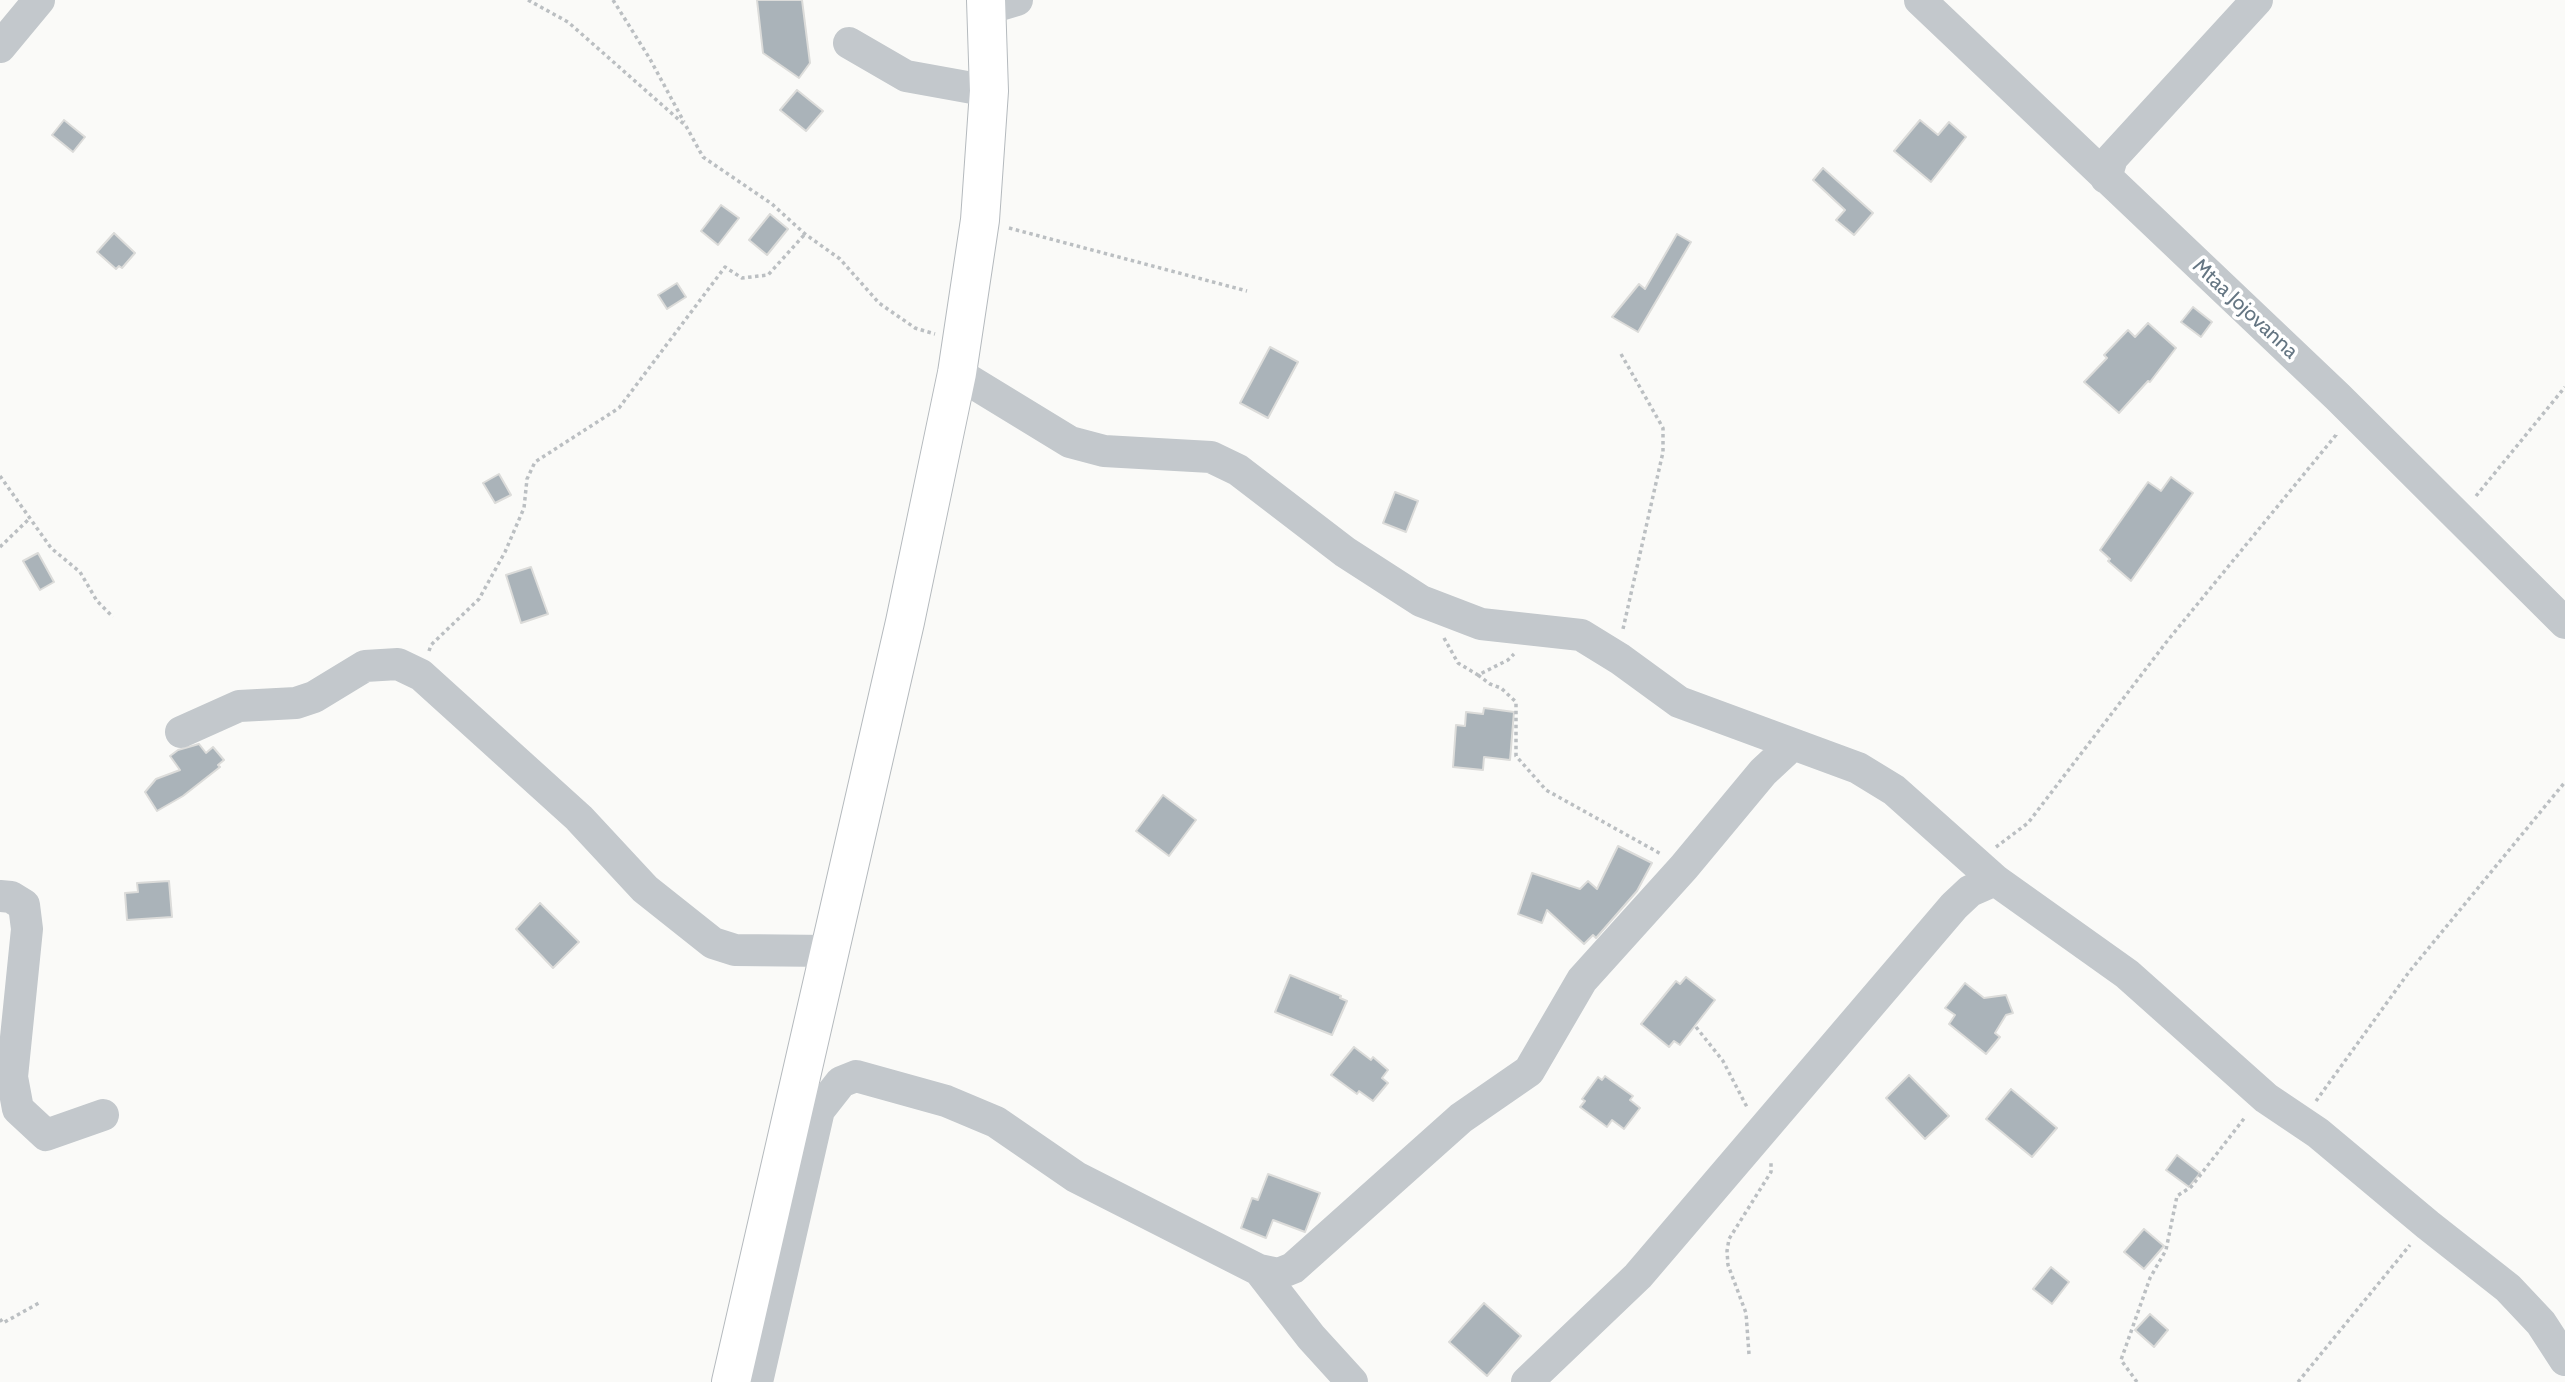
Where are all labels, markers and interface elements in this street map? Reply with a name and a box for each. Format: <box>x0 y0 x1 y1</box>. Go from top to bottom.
street label: Mtaa Jojovanna <box>2187 254 2303 364</box>

